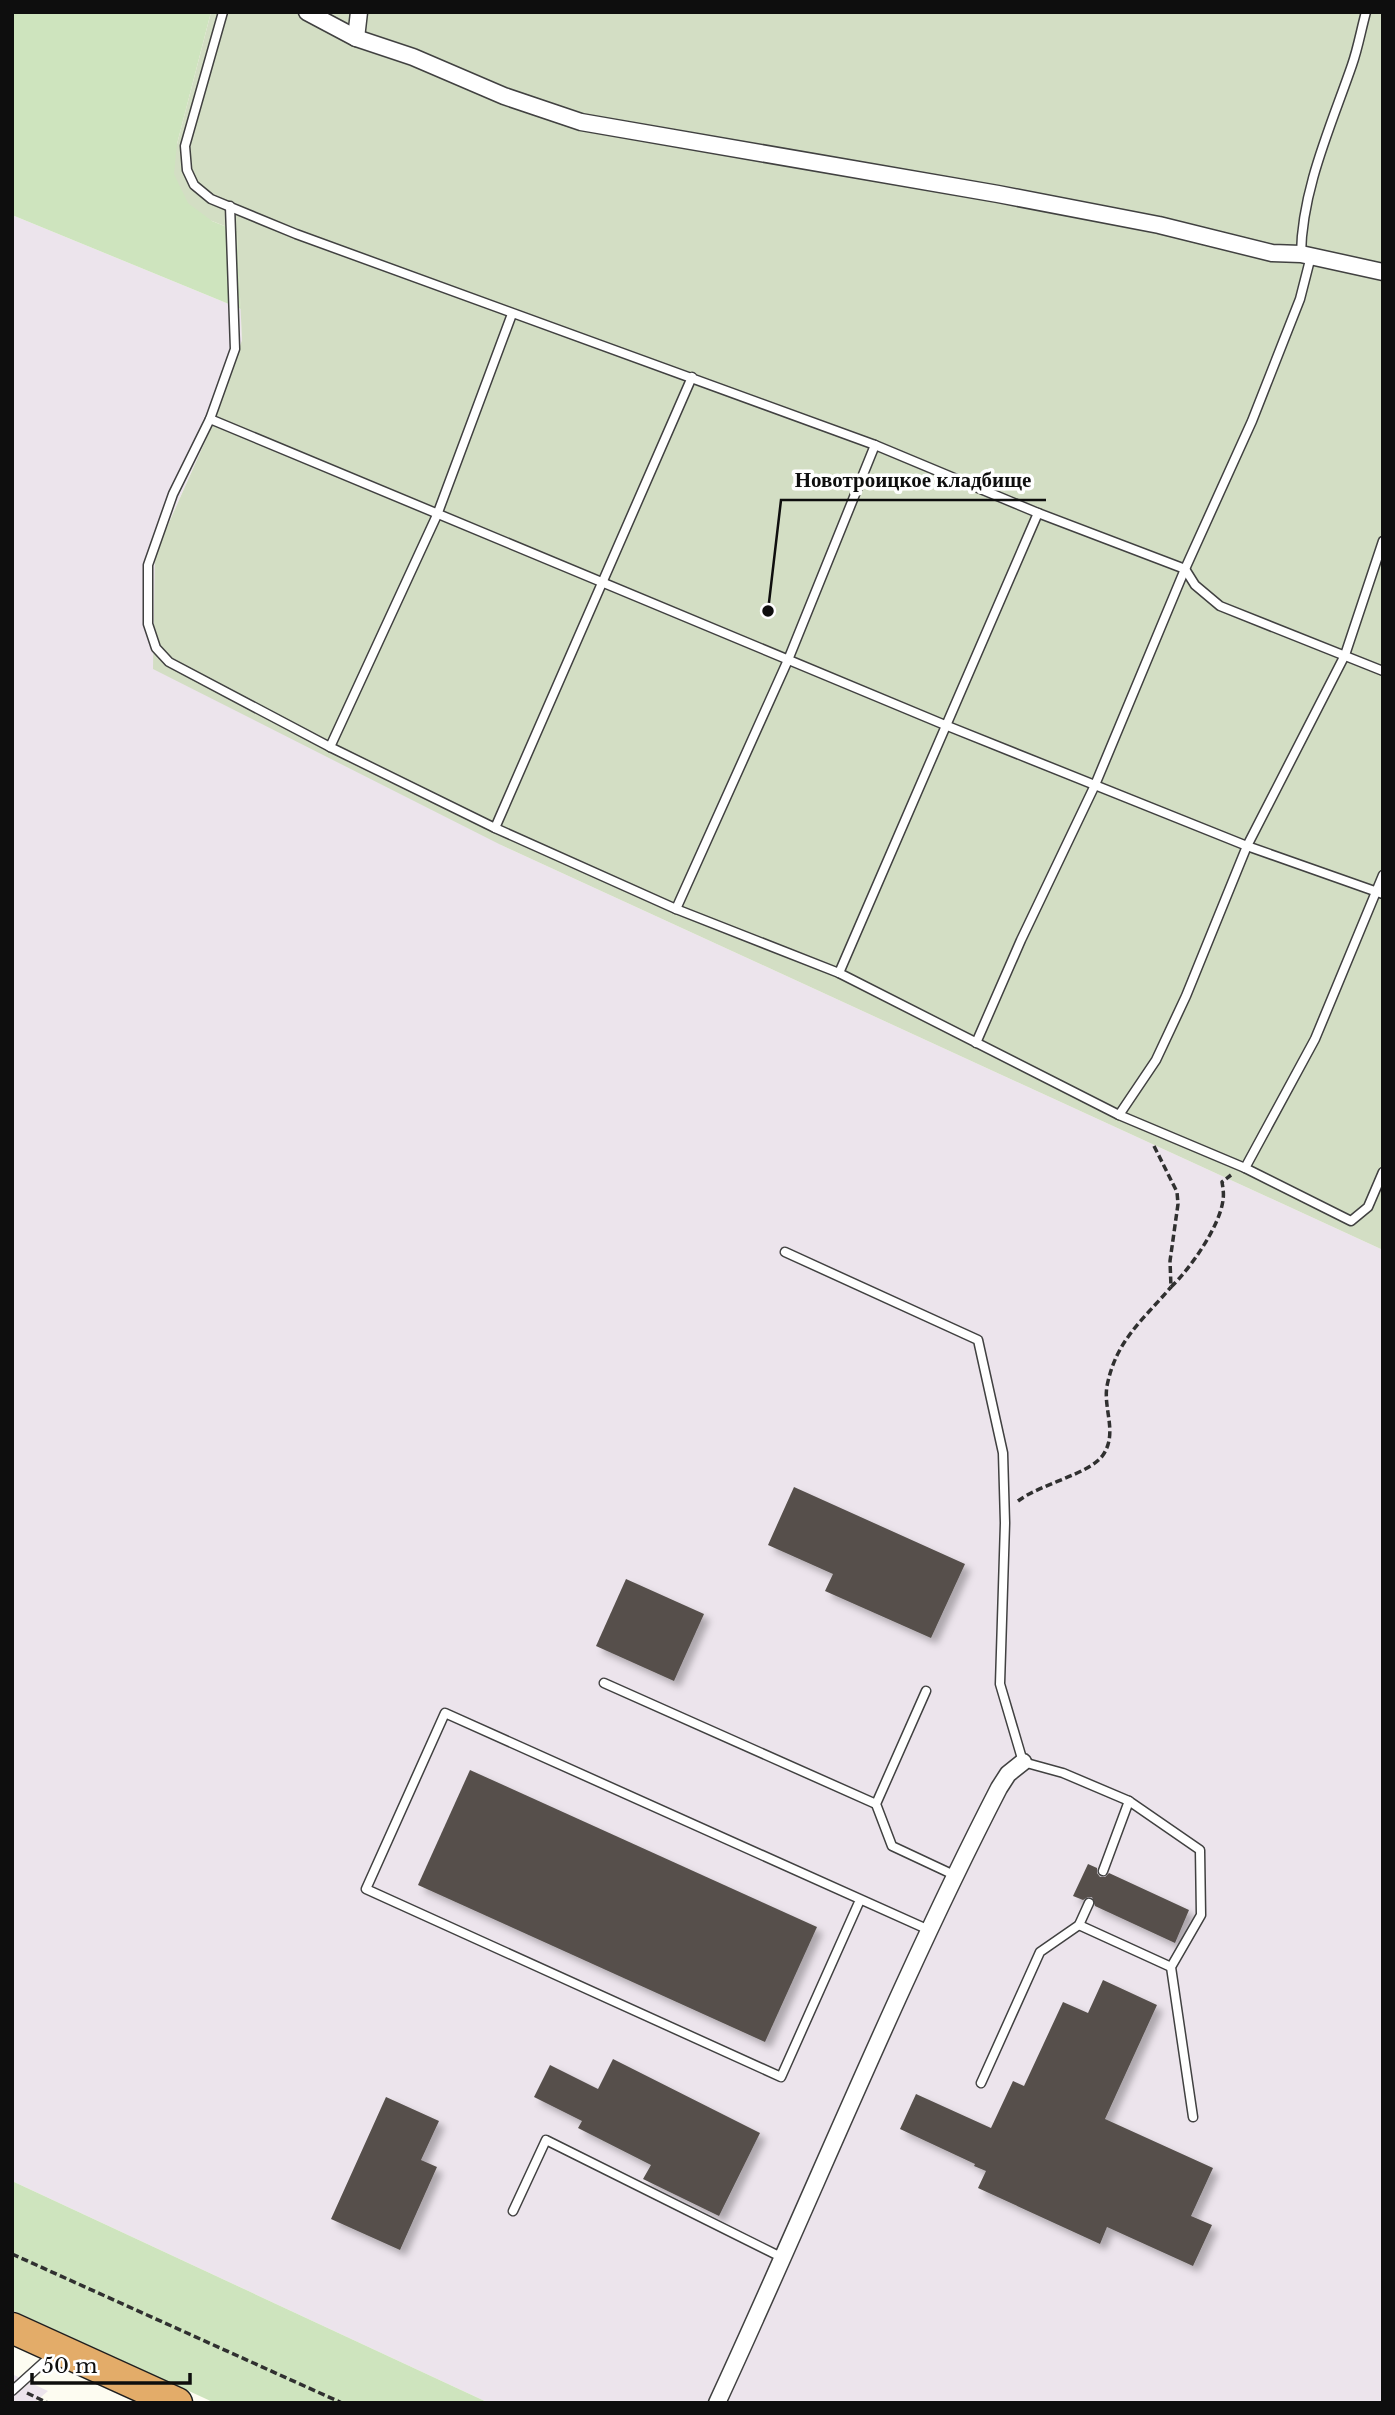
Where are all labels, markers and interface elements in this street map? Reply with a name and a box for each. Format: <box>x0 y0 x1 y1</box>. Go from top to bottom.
callout: Новотроицкое кладбище <box>781 458 1046 500</box>
text: Новотроицкое кладбище <box>795 467 1031 493</box>
scale bar <box>32 2342 189 2386</box>
text: 50 m <box>42 2353 98 2379</box>

